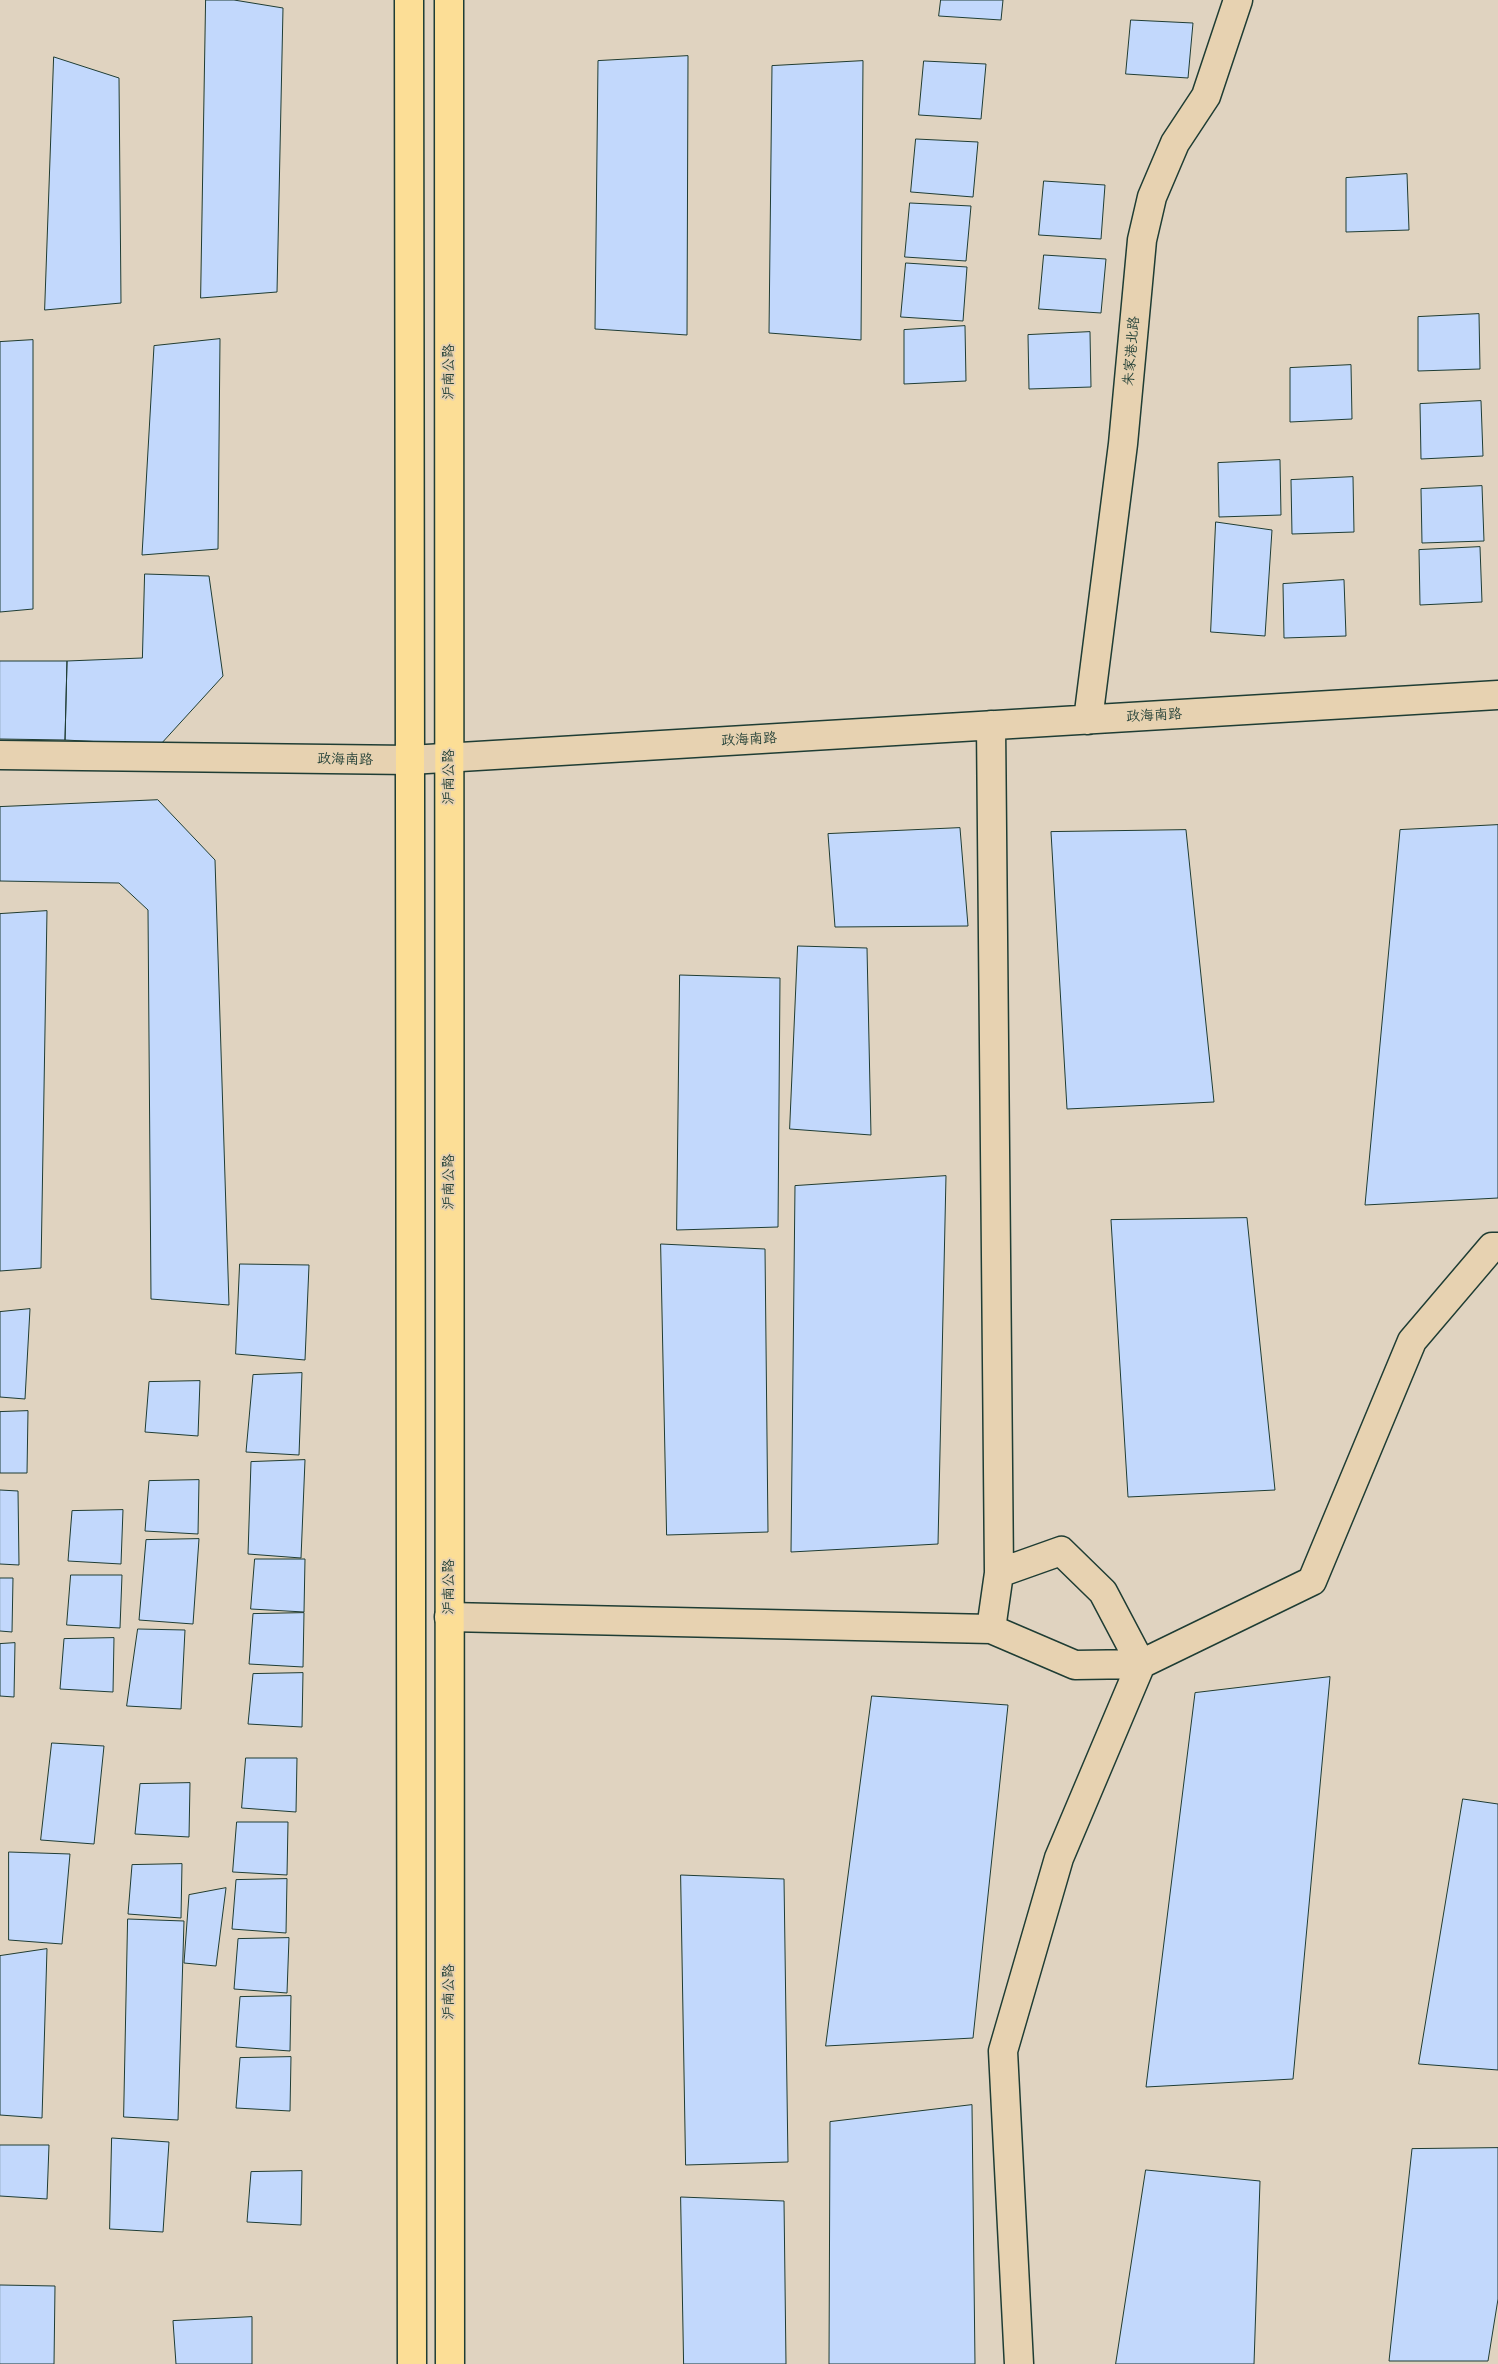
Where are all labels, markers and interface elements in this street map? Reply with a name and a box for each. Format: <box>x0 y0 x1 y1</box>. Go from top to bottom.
street label: 朱家港北路 <box>1121 315 1143 387</box>
street label: 沪南公路 <box>441 344 457 400</box>
street label: 政海南路 <box>1126 706 1182 726</box>
street label: 政海南路 <box>721 730 777 750</box>
street label: 沪南公路 <box>441 749 457 805</box>
street label: 政海南路 <box>317 751 373 769</box>
street label: 沪南公路 <box>441 1154 457 1210</box>
street label: 沪南公路 <box>441 1559 457 1615</box>
street label: 沪南公路 <box>441 1964 457 2020</box>

